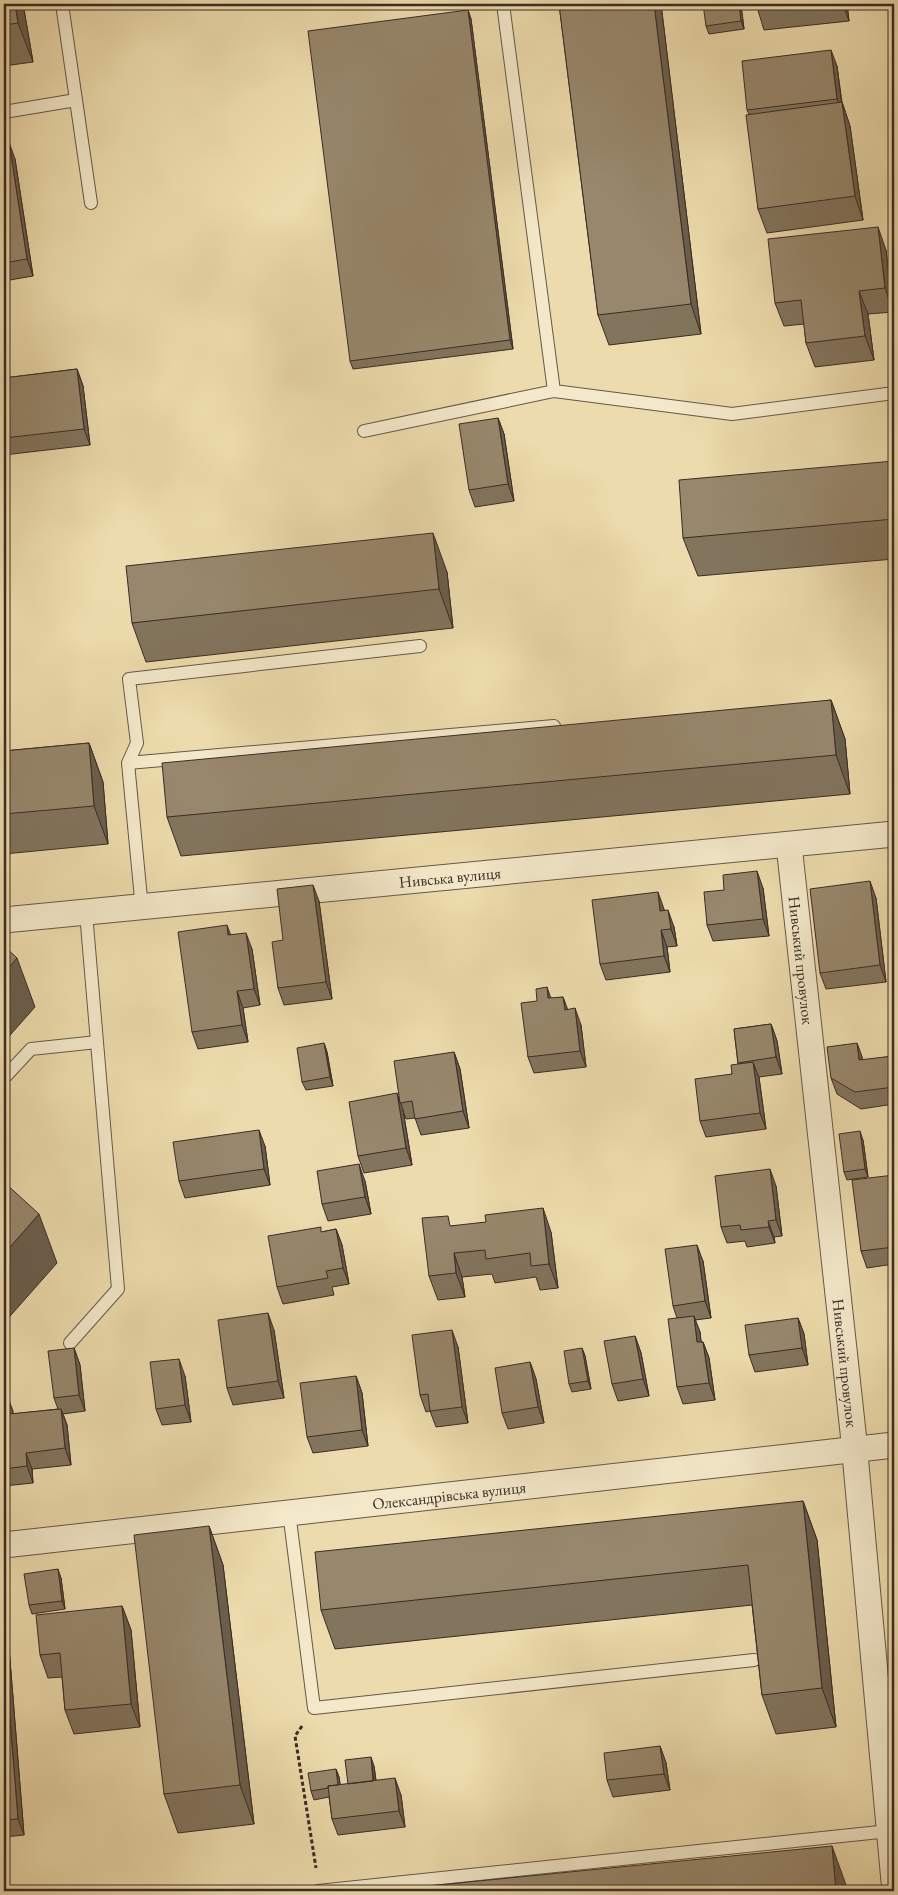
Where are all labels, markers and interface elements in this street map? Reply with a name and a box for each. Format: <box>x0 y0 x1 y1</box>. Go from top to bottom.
street label: Нивська вулиця <box>398 862 502 893</box>
street label: Нивський провулок <box>784 895 819 1026</box>
street label: Нивський провулок <box>828 1298 862 1429</box>
street label: Олександрівська вулиця <box>371 1476 527 1515</box>

